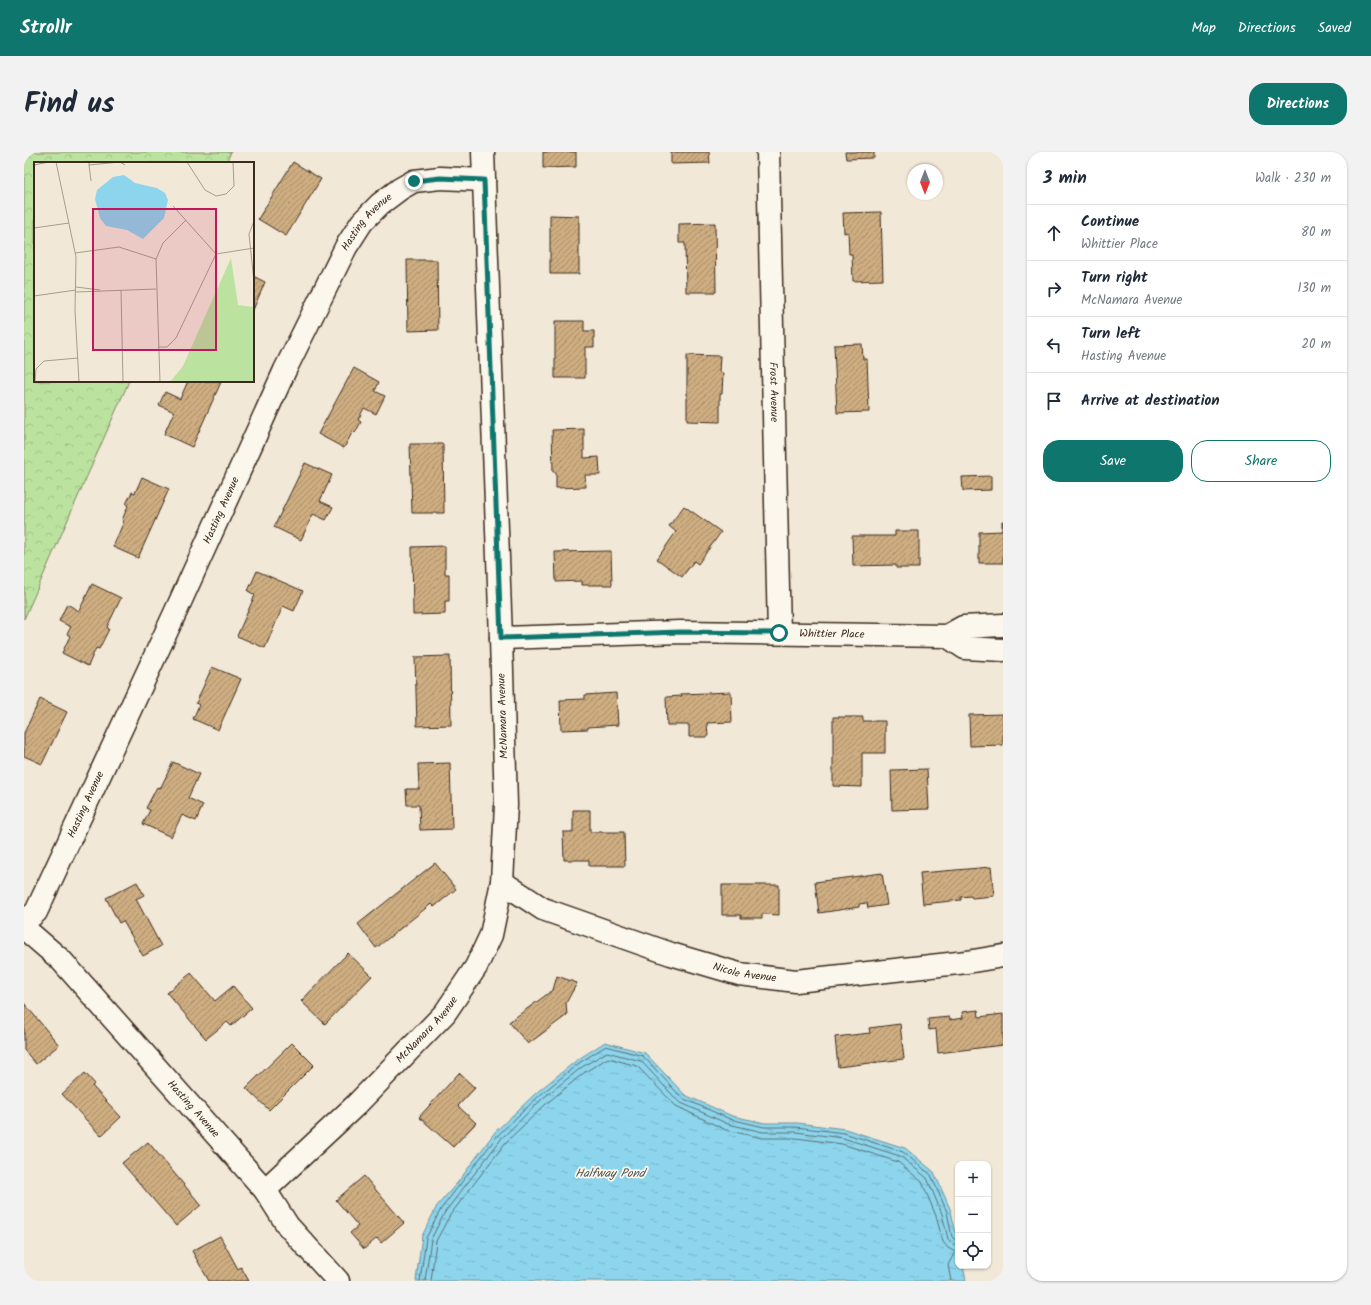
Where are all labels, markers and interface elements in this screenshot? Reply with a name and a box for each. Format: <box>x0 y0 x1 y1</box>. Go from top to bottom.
text: Strollr <box>20 13 72 43</box>
text: Map <box>1191 17 1216 39</box>
text: Directions <box>1238 17 1296 39</box>
text: Saved <box>1318 17 1351 39</box>
text: Find us <box>24 82 115 127</box>
button: Directions <box>1249 83 1347 125</box>
inset map <box>34 162 254 382</box>
north arrow <box>907 164 943 200</box>
text: 3 min <box>1043 165 1087 192</box>
text: Walk · 230 m <box>1255 168 1331 189</box>
route end <box>405 172 423 190</box>
street label: Hasting Avenue <box>337 189 396 255</box>
text: Continue <box>1081 210 1139 234</box>
icon: ahead <box>1043 222 1065 244</box>
text: 80 m <box>1301 222 1331 243</box>
text: Whittier Place <box>1081 234 1158 255</box>
text: Turn right <box>1081 266 1148 290</box>
icon: right <box>1043 278 1065 300</box>
text: 130 m <box>1297 278 1331 299</box>
text: McNamara Avenue <box>1081 290 1182 311</box>
text: Turn left <box>1081 322 1141 346</box>
icon: left <box>1043 334 1065 356</box>
text: 20 m <box>1301 334 1331 355</box>
text: Hasting Avenue <box>1081 346 1166 367</box>
street label: Frost Avenue <box>764 362 783 422</box>
text: Arrive at destination <box>1081 389 1220 413</box>
icon: arrive <box>1043 390 1065 412</box>
button: Save <box>1043 440 1183 482</box>
button: Share <box>1191 440 1331 482</box>
street label: Hasting Avenue <box>198 474 245 547</box>
route start <box>770 624 788 642</box>
street label: Whittier Place <box>799 625 865 644</box>
street label: McNamara Avenue <box>493 673 513 759</box>
street label: Hasting Avenue <box>63 768 109 841</box>
street label: Nicole Avenue <box>711 958 777 988</box>
street label: McNamara Avenue <box>392 993 463 1068</box>
street label: Hasting Avenue <box>162 1076 224 1142</box>
map controls <box>955 1161 991 1269</box>
button: + <box>955 1161 991 1197</box>
water label: Halfway Pond <box>575 1164 648 1183</box>
button: − <box>955 1197 991 1233</box>
button: locate <box>955 1233 991 1269</box>

